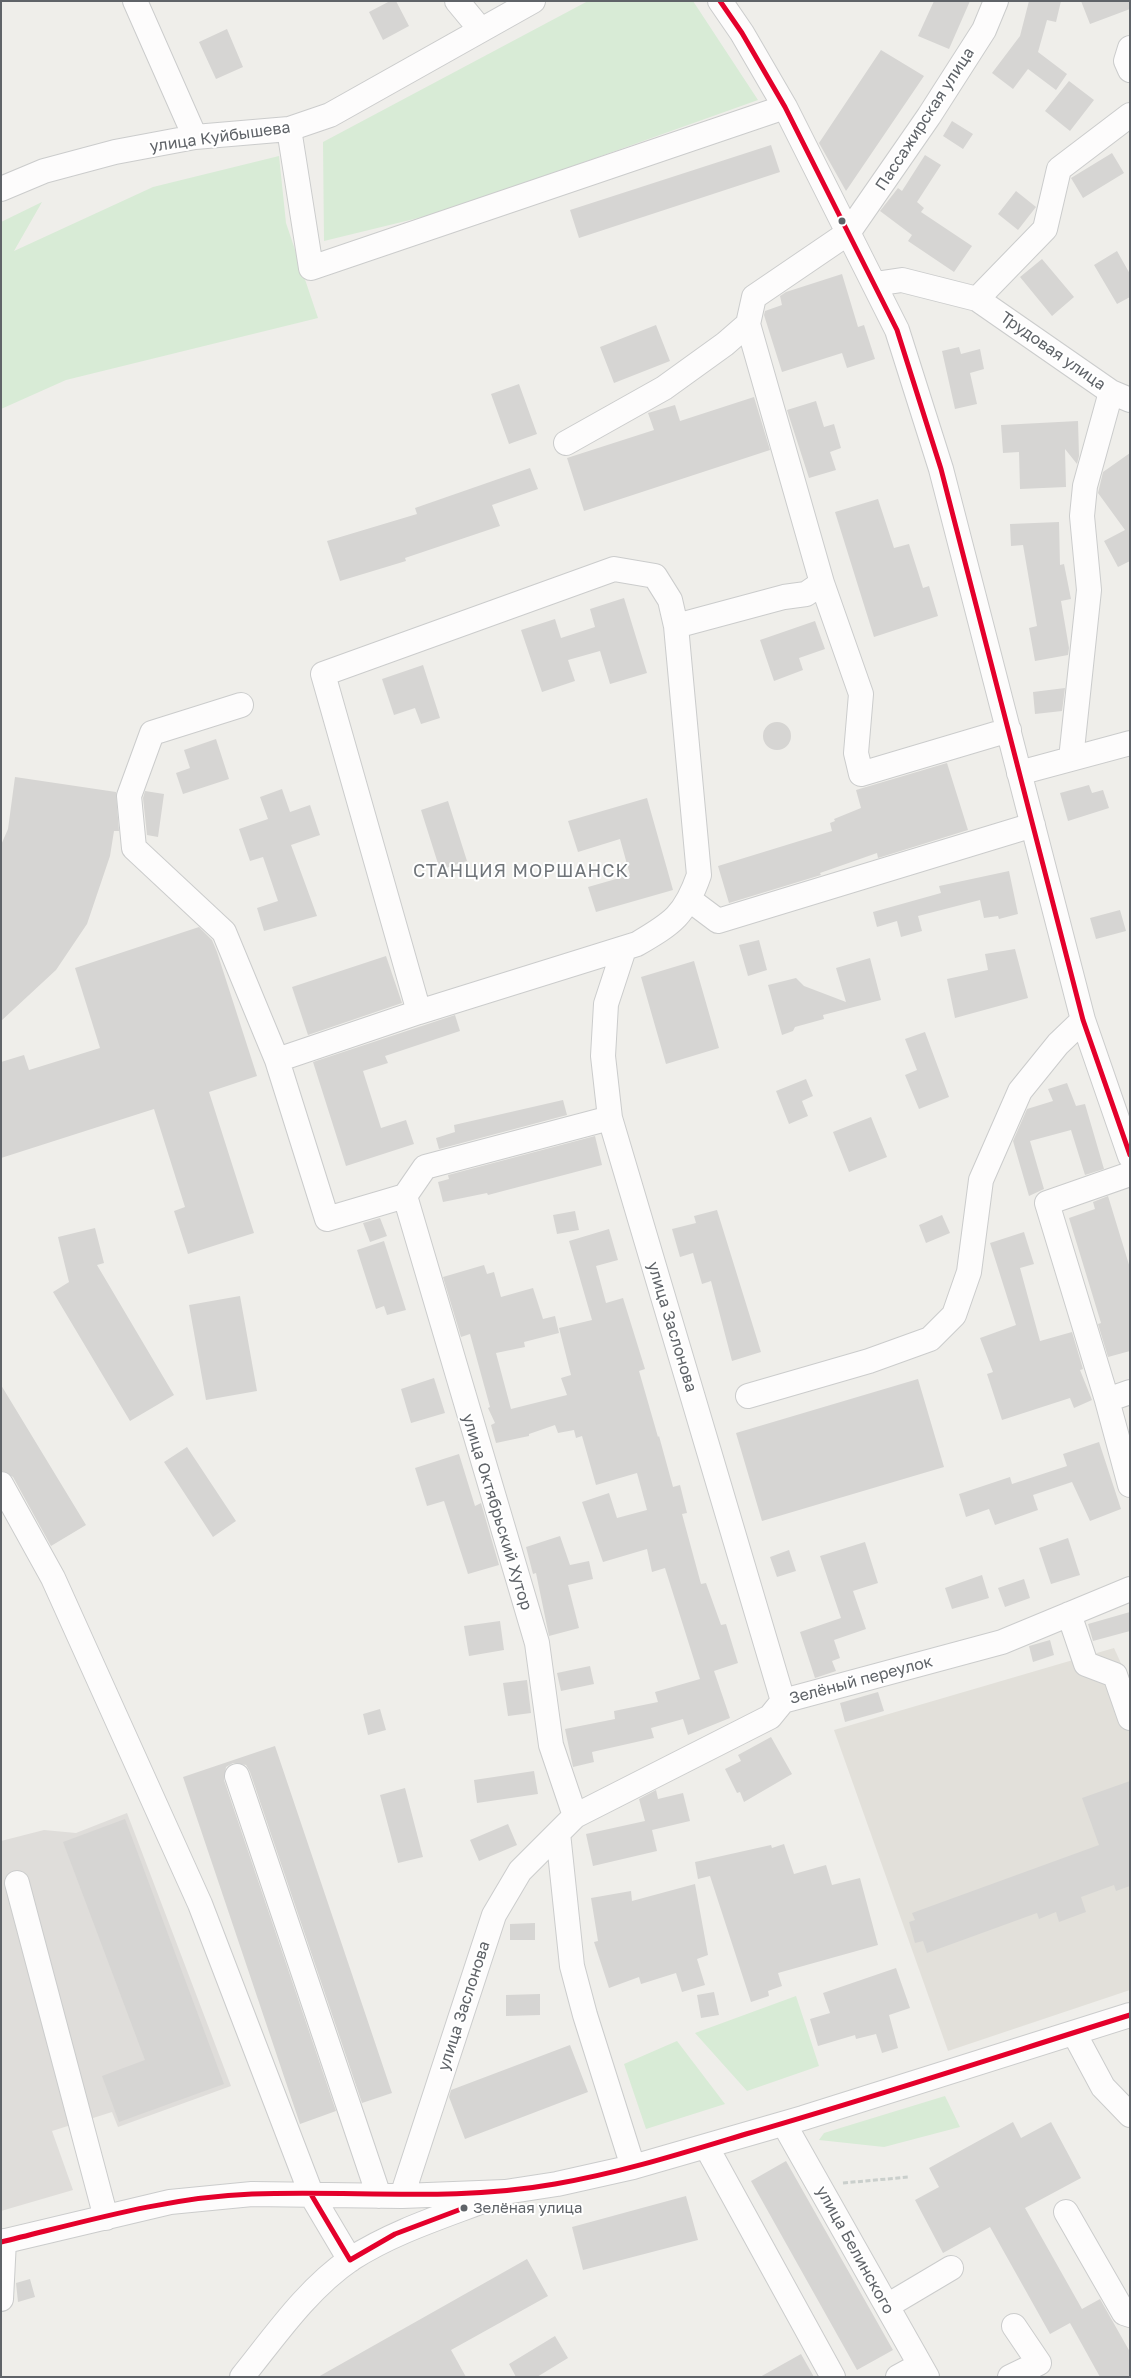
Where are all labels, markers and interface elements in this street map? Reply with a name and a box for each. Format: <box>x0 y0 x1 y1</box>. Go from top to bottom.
street label: Пассажирская улица <box>872 44 978 194</box>
street label: улица Куйбышева <box>149 118 291 156</box>
unlabelled marker <box>837 216 847 226</box>
street label: Трудовая улица <box>997 308 1109 394</box>
district label: СТАНЦИЯ МОРШАНСК <box>411 860 631 882</box>
street label: улица Заслонова <box>643 1260 701 1394</box>
street label: улица Октябрьский Хутор <box>458 1411 536 1613</box>
street label: Зелёный переулок <box>787 1652 935 1708</box>
street label: улица Заслонова <box>434 1939 494 2073</box>
street label: улица Белинского <box>812 2183 898 2317</box>
place label: Зелёная улица <box>473 2199 582 2217</box>
marker: Зелёная улица <box>459 2203 469 2213</box>

